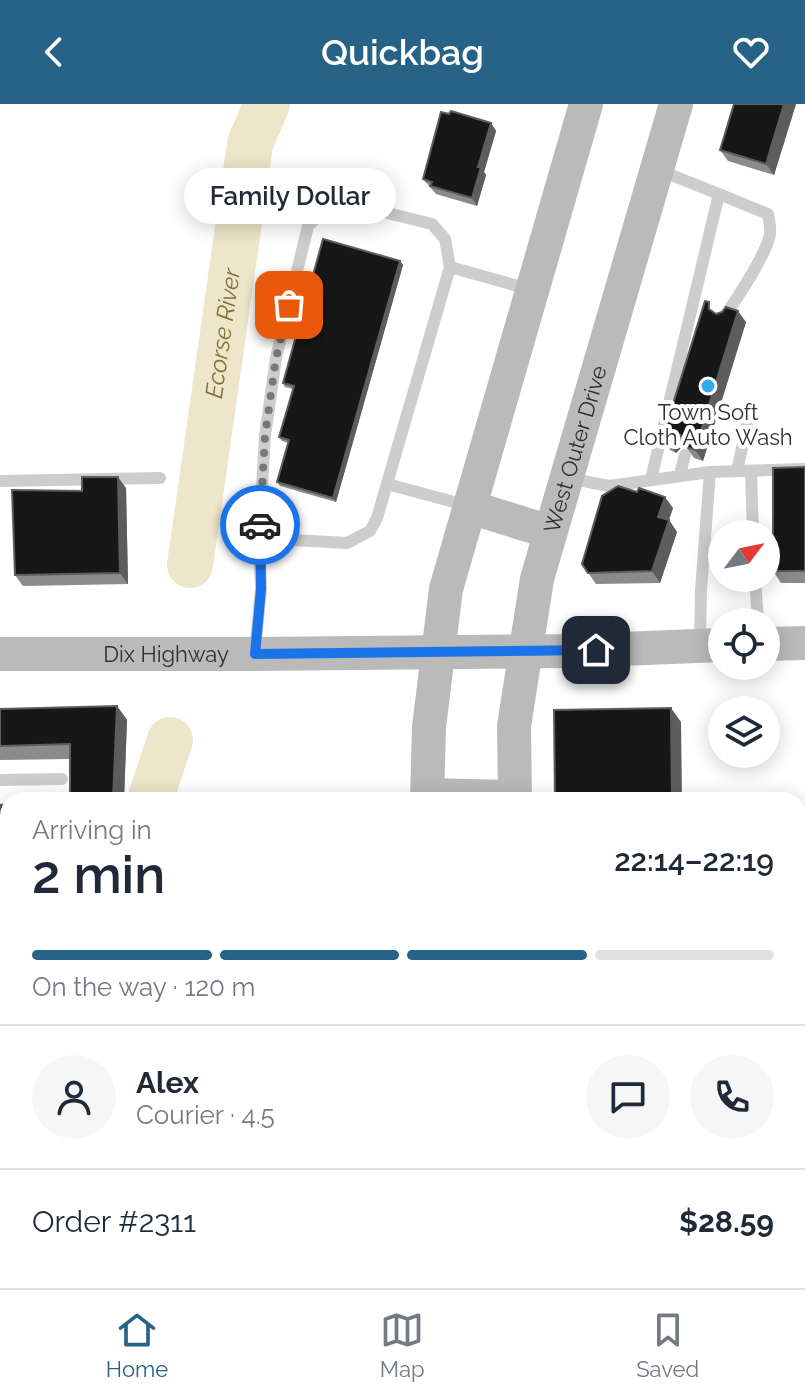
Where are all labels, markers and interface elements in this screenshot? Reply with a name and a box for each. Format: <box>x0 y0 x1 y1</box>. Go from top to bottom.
icon: back <box>32 30 76 74</box>
icon: heart <box>729 30 773 74</box>
text: Quickbag <box>321 31 484 73</box>
callout: Family Dollar <box>183 169 395 225</box>
text: Family Dollar <box>210 181 370 211</box>
water label: Ecorse River <box>199 266 246 400</box>
pin <box>255 271 323 339</box>
icon: bag <box>267 283 311 327</box>
street label: West Outer Drive <box>538 362 612 536</box>
marker: Town Soft Cloth Auto Wash <box>699 377 717 395</box>
place label: Town Soft Cloth Auto Wash <box>623 399 793 450</box>
courier <box>220 485 300 565</box>
icon: car <box>238 503 282 547</box>
north arrow <box>708 520 780 592</box>
map controls <box>708 520 780 768</box>
button: locate <box>708 608 780 680</box>
pin <box>562 616 630 684</box>
icon: home <box>574 628 618 672</box>
street label: Dix Highway <box>103 641 229 667</box>
button: layers <box>708 696 780 768</box>
text: Arriving in <box>32 815 152 845</box>
text: 22:14–22:19 <box>614 843 774 878</box>
text: 2 min <box>32 844 165 905</box>
text: On the way · 120 m <box>32 972 256 1002</box>
button: person <box>32 1055 116 1139</box>
button: chat <box>586 1055 670 1139</box>
button: phone <box>690 1055 774 1139</box>
text: Alex <box>136 1065 199 1100</box>
text: Courier · 4.5 <box>136 1100 275 1130</box>
text: Order #2311 <box>32 1204 196 1239</box>
text: $28.59 <box>679 1204 774 1239</box>
tab: Home <box>106 1308 168 1382</box>
tab: Map <box>380 1308 425 1382</box>
tab: Saved <box>636 1308 699 1382</box>

